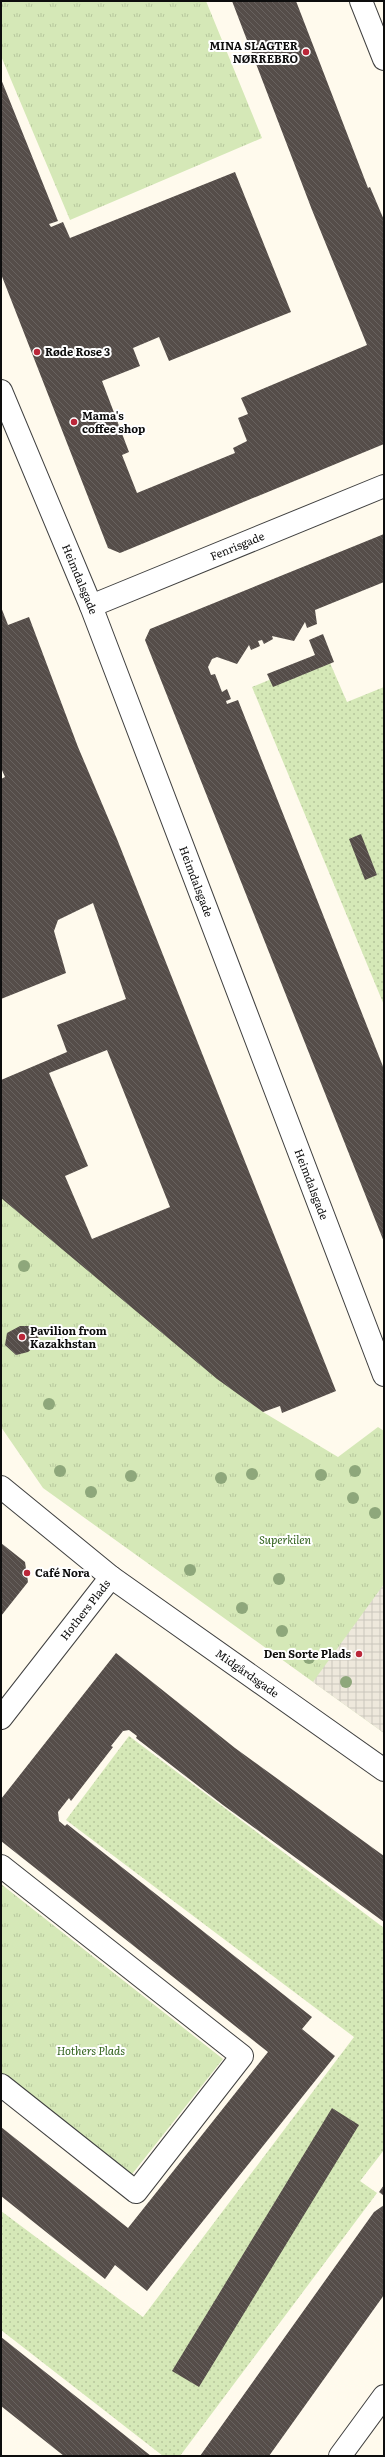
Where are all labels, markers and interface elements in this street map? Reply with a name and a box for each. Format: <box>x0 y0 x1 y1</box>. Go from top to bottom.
place label: MINA SLAGTER NØRREBRO <box>210 37 299 66</box>
marker: MINA SLAGTER NØRREBRO <box>301 47 311 57</box>
place label: Røde Rose 3 <box>45 343 110 359</box>
marker: Røde Rose 3 <box>32 347 42 357</box>
place label: Mama's coffee shop <box>82 407 145 436</box>
marker: Mama's coffee shop <box>69 417 79 427</box>
street label: Fenrisgade <box>207 527 267 563</box>
street label: Heimdalsgade <box>59 541 102 616</box>
street label: Heimdalsgade <box>176 843 218 919</box>
street label: Heimdalsgade <box>292 1146 333 1222</box>
place label: Pavilion from Kazakhstan <box>30 1322 107 1351</box>
marker: Pavilion from Kazakhstan <box>17 1332 27 1342</box>
park label: Superkilen <box>259 1531 311 1547</box>
place label: Café Nora <box>35 1564 91 1580</box>
marker: Café Nora <box>22 1568 32 1578</box>
street label: Hothers Plads <box>56 1576 113 1643</box>
street label: Midgårdsgade <box>213 1645 283 1701</box>
place label: Den Sorte Plads <box>264 1645 352 1661</box>
marker: Den Sorte Plads <box>354 1649 364 1659</box>
park label: Hothers Plads <box>57 2042 125 2058</box>

